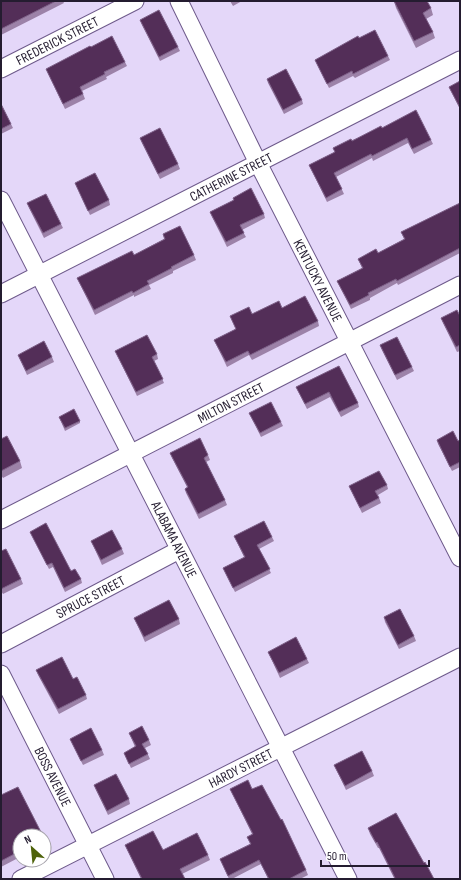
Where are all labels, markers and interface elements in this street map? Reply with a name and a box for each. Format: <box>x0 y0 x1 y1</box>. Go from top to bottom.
street label: FREDERICK STREET <box>13 12 102 69</box>
street label: CATHERINE STREET <box>187 149 275 205</box>
street label: KENTUCKY AVENUE <box>290 236 346 325</box>
street label: MILTON STREET <box>195 378 267 427</box>
street label: ALABAMA AVENUE <box>147 497 201 581</box>
street label: SPRUCE STREET <box>53 572 128 622</box>
street label: BOSS AVENUE <box>31 744 75 809</box>
street label: HARDY STREET <box>206 745 276 791</box>
north arrow <box>12 828 52 868</box>
text: N <box>22 832 33 847</box>
scale bar <box>321 842 429 868</box>
text: 50 m <box>327 849 347 864</box>

